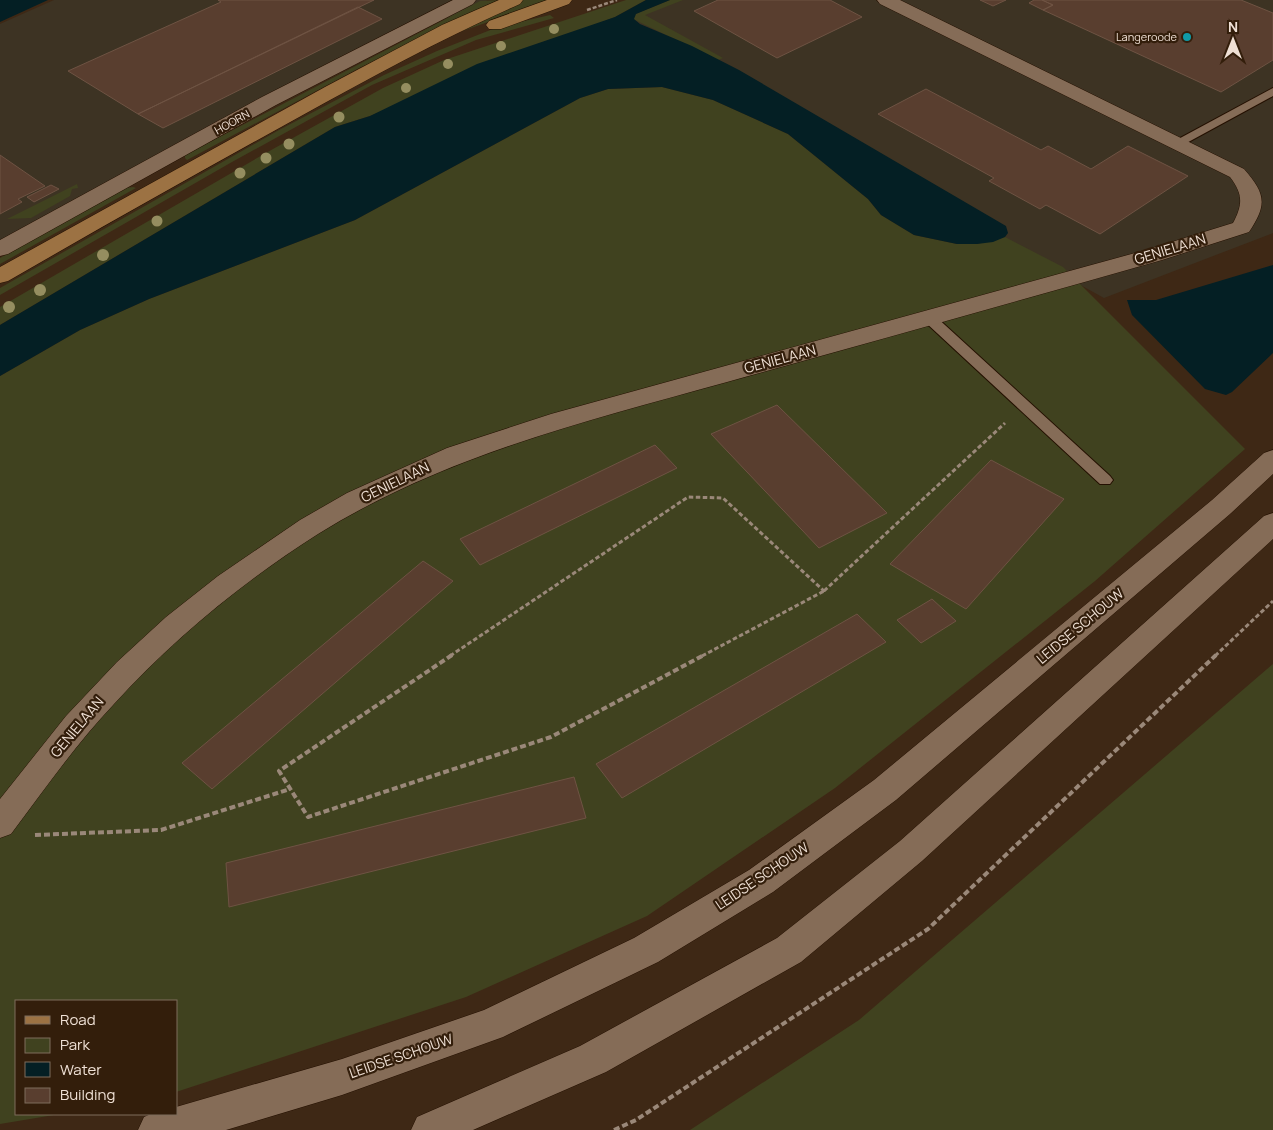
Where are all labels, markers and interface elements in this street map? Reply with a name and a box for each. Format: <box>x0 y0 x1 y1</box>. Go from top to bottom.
north arrow <box>1208 15 1258 65</box>
text: N <box>1228 17 1238 36</box>
place label: Langeroode <box>1116 29 1178 44</box>
marker: Langeroode <box>1181 31 1193 43</box>
street label: HOORN <box>212 106 252 137</box>
street label: GENIELAAN <box>1132 229 1208 268</box>
street label: GENIELAAN <box>742 340 818 377</box>
street label: GENIELAAN <box>358 457 432 506</box>
street label: LEIDSE SCHOUW <box>1032 583 1127 668</box>
street label: GENIELAAN <box>46 692 108 761</box>
street label: LEIDSE SCHOUW <box>711 837 812 914</box>
legend <box>15 1000 178 1115</box>
text: Road <box>60 1009 96 1030</box>
street label: LEIDSE SCHOUW <box>346 1029 455 1082</box>
text: Park <box>60 1034 90 1055</box>
text: Water <box>60 1059 102 1080</box>
text: Building <box>60 1084 115 1105</box>

